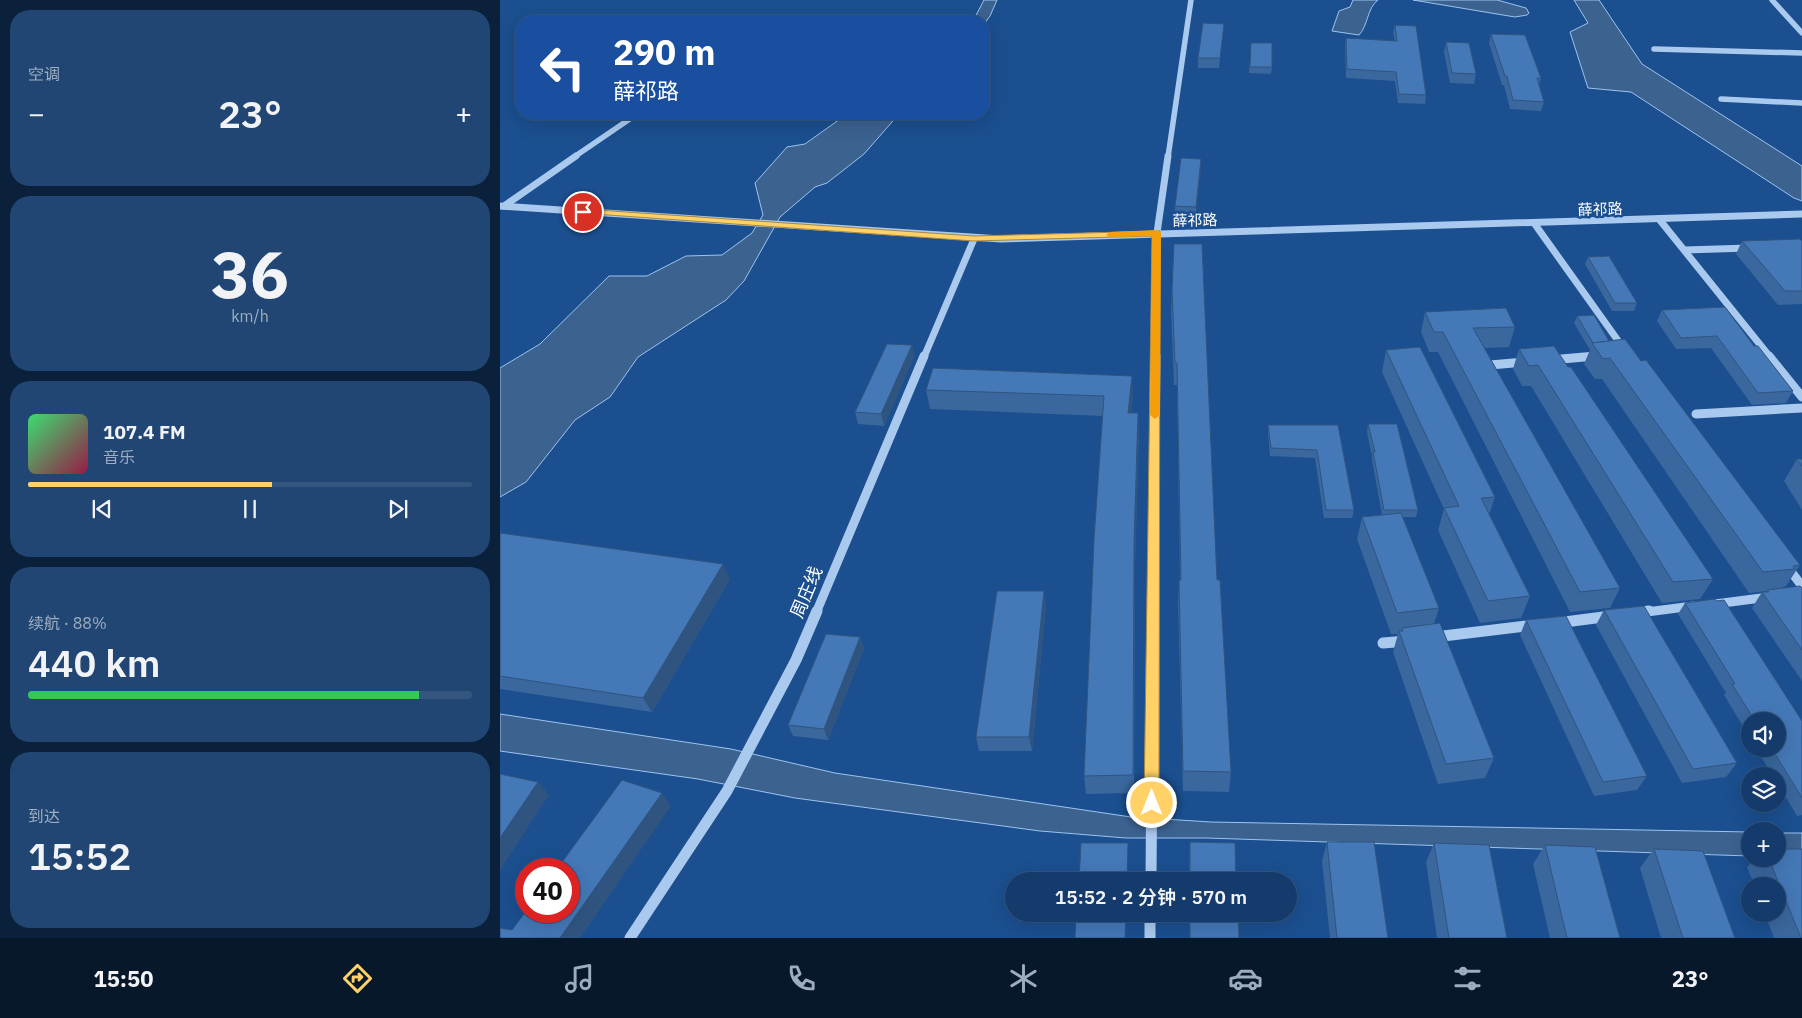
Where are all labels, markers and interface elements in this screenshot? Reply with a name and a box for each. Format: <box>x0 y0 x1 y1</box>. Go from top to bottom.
text: 290 m <box>613 29 716 75</box>
icon: left <box>530 35 595 100</box>
text: 空调 <box>28 64 60 84</box>
text: 薛祁路 <box>613 76 679 105</box>
text: 23° <box>218 89 282 138</box>
text: − <box>28 95 45 132</box>
text: + <box>455 95 472 132</box>
pin <box>562 191 604 233</box>
icon: arrive <box>569 198 597 226</box>
street label: 薛祁路 <box>1577 199 1623 219</box>
street label: 薛祁路 <box>1172 210 1218 230</box>
text: 36 <box>211 231 289 316</box>
text: km/h <box>231 306 269 326</box>
text: 107.4 FM <box>103 420 186 444</box>
text: 音乐 <box>103 447 135 467</box>
icon: previous <box>88 495 116 523</box>
icon: pause <box>236 495 264 523</box>
icon: next <box>384 495 412 523</box>
street label: 周庄线 <box>785 563 827 621</box>
text: 续航 · 88% <box>28 613 107 633</box>
text: 440 km <box>28 638 160 687</box>
map controls <box>1741 712 1786 922</box>
button: sound <box>1741 712 1786 757</box>
button: layers <box>1741 767 1786 812</box>
position arrow <box>1125 776 1177 828</box>
text: 到达 <box>28 806 60 826</box>
button: + <box>1741 822 1786 867</box>
text: 15:52 <box>28 831 131 880</box>
speed limit sign: 40 <box>515 858 580 923</box>
button: − <box>1741 877 1786 922</box>
text: 15:52 · 2 分钟 · 570 m <box>1055 885 1247 909</box>
icon: directions <box>340 961 375 996</box>
icon: music <box>562 961 597 996</box>
icon: phone <box>784 961 819 996</box>
icon: climate <box>1006 961 1041 996</box>
icon: car <box>1228 961 1263 996</box>
icon: filters <box>1450 961 1485 996</box>
text: 15:50 <box>93 964 154 993</box>
text: 23° <box>1672 964 1708 993</box>

